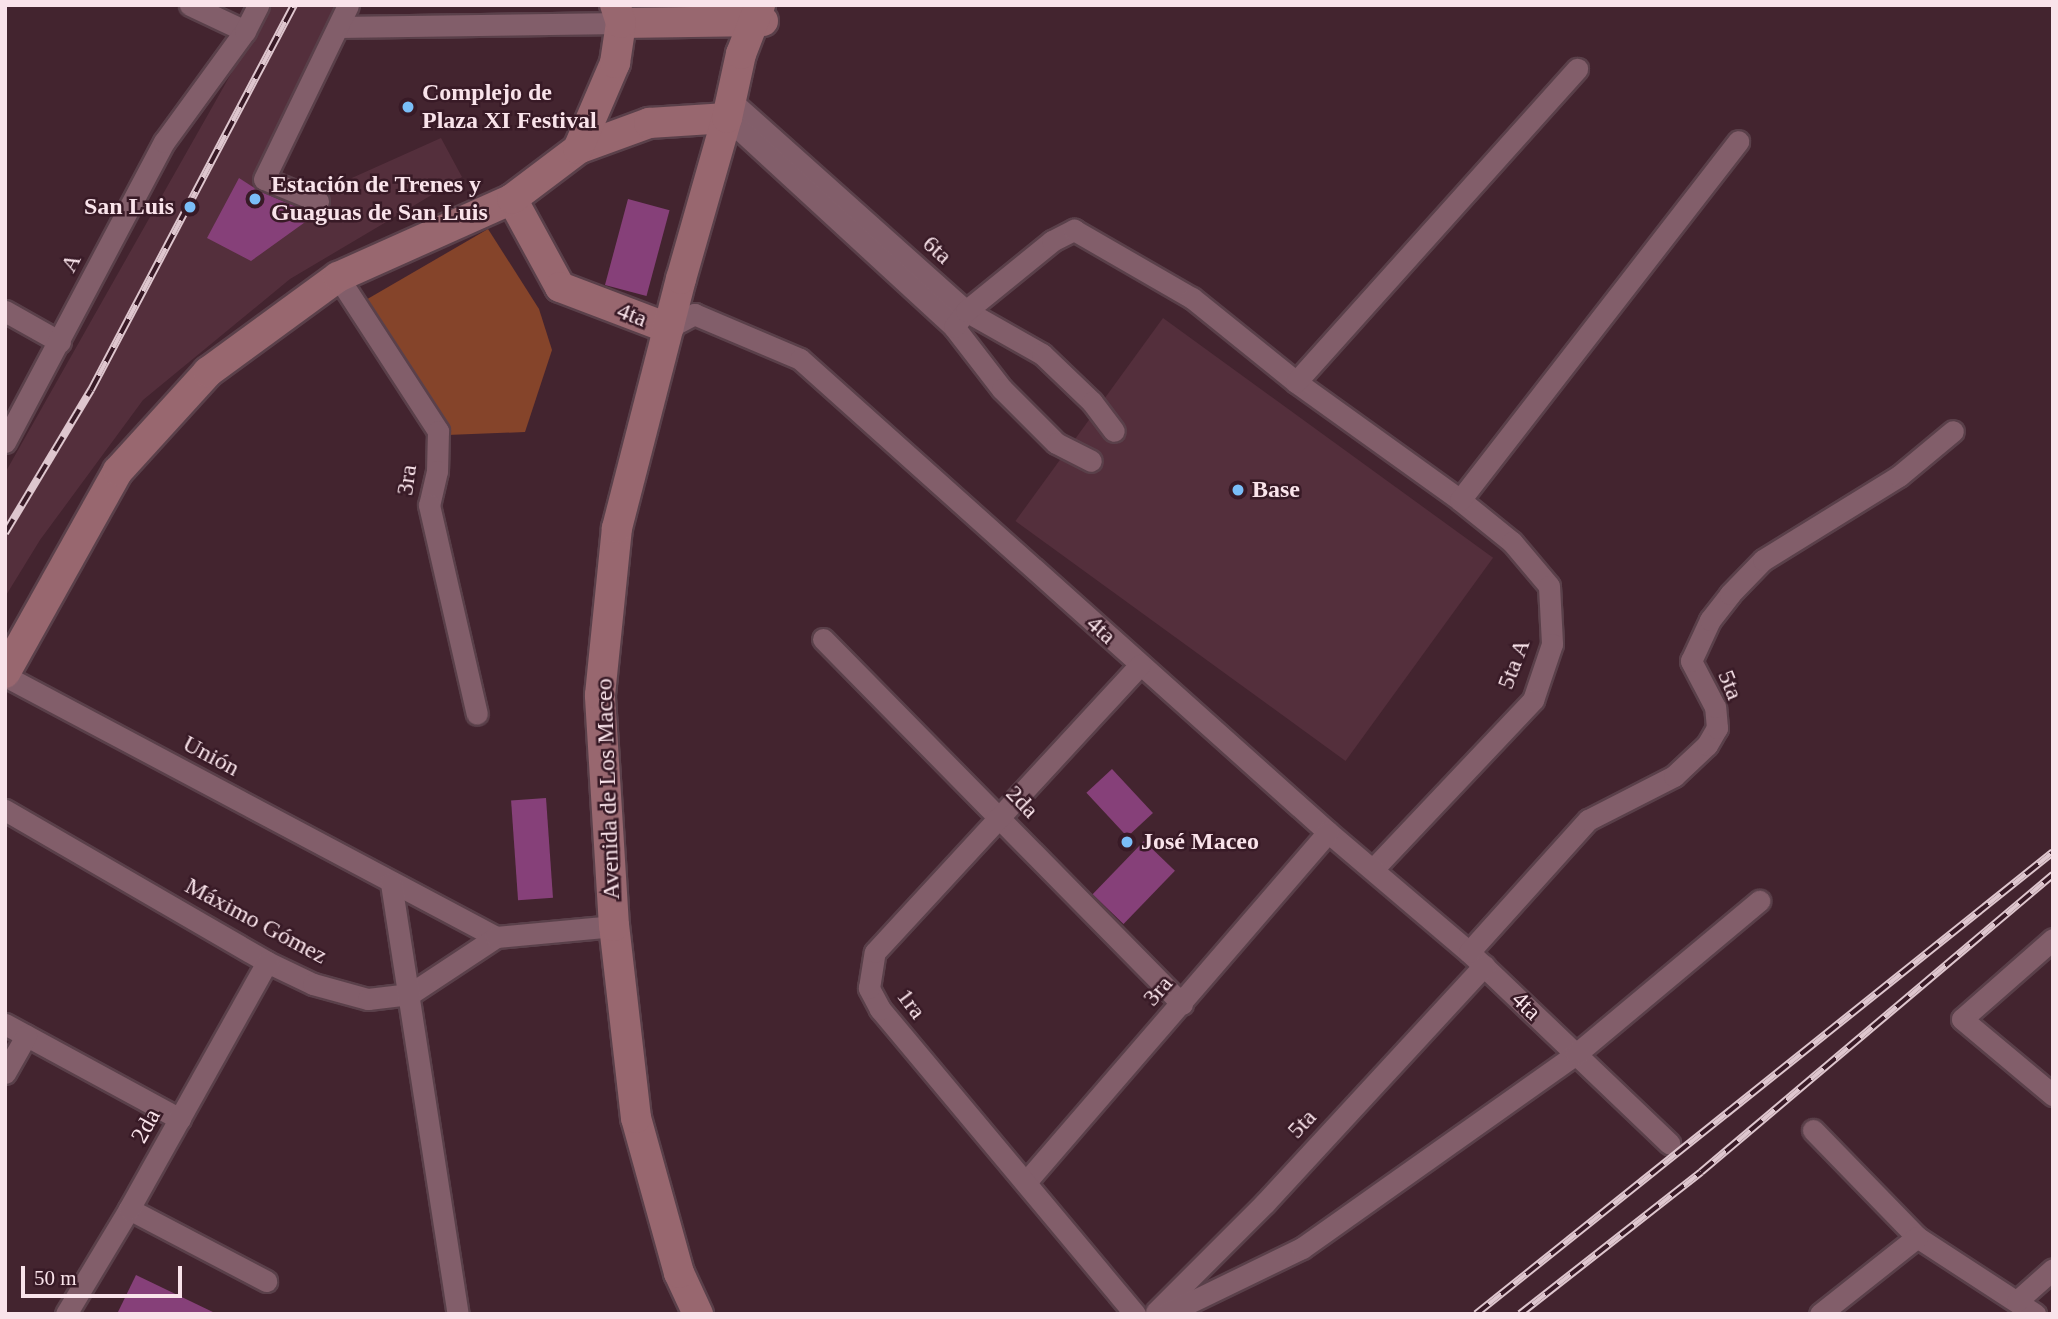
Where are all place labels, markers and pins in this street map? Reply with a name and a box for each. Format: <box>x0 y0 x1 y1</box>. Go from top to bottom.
place label: Complejo de Plaza XI Festival <box>422 79 597 135</box>
marker: Complejo de Plaza XI Festival <box>400 99 416 115</box>
place label: Estación de Trenes y Guaguas de San Luis <box>271 171 488 227</box>
marker: Estación de Trenes y Guaguas de San Luis <box>245 189 265 209</box>
place label: San Luis <box>84 193 174 221</box>
marker: San Luis <box>180 197 200 217</box>
place label: Base <box>1252 476 1300 504</box>
marker: Base <box>1230 482 1246 498</box>
place label: José Maceo <box>1141 828 1259 856</box>
marker: José Maceo <box>1119 834 1135 850</box>

